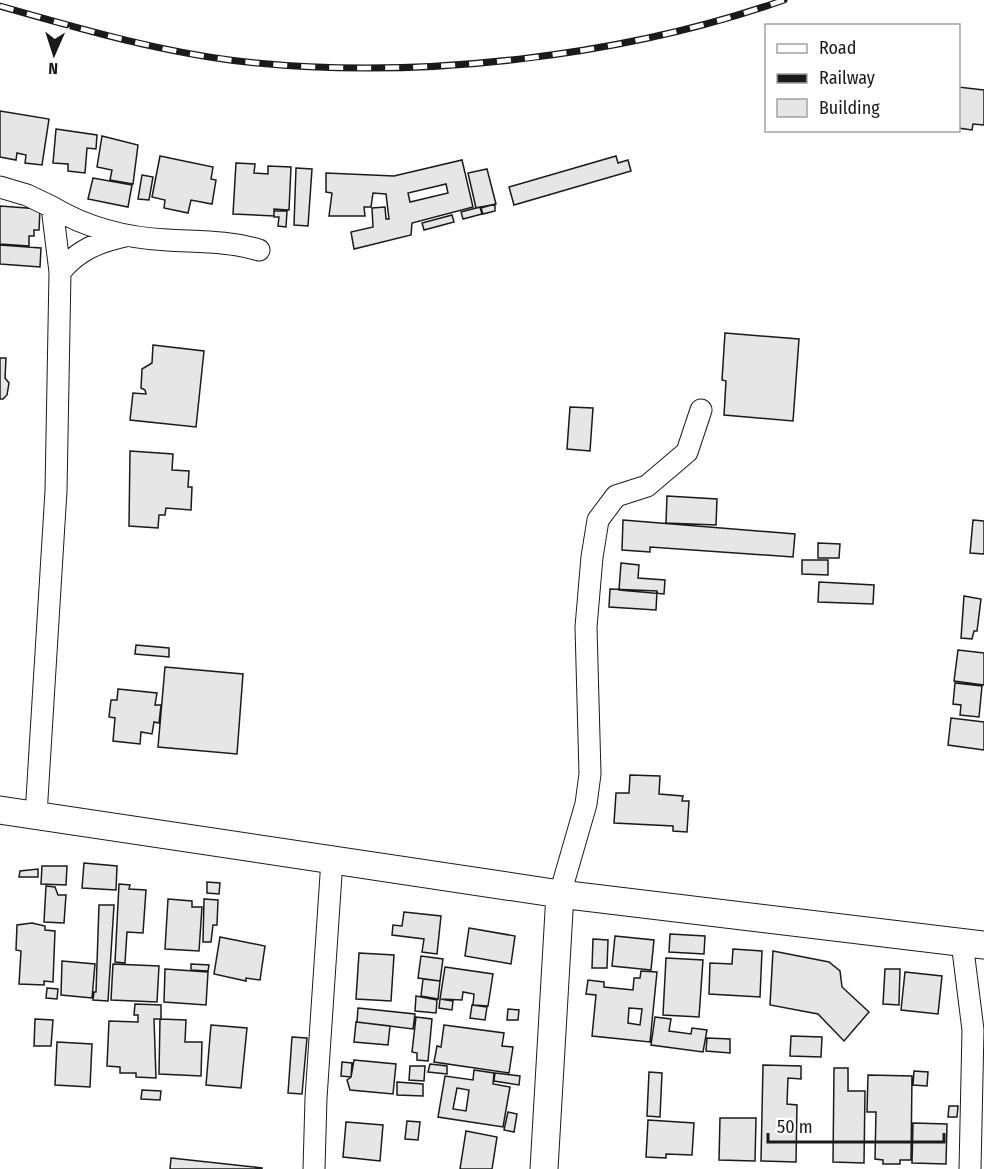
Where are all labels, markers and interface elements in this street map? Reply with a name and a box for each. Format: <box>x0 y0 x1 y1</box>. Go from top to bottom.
north arrow <box>24 24 84 84</box>
legend <box>765 24 960 132</box>
text: Road <box>819 37 856 59</box>
text: N <box>48 59 59 78</box>
text: Railway <box>819 67 875 89</box>
text: Building <box>819 97 880 119</box>
scale bar <box>768 1106 944 1144</box>
text: 50 m <box>777 1116 813 1138</box>

